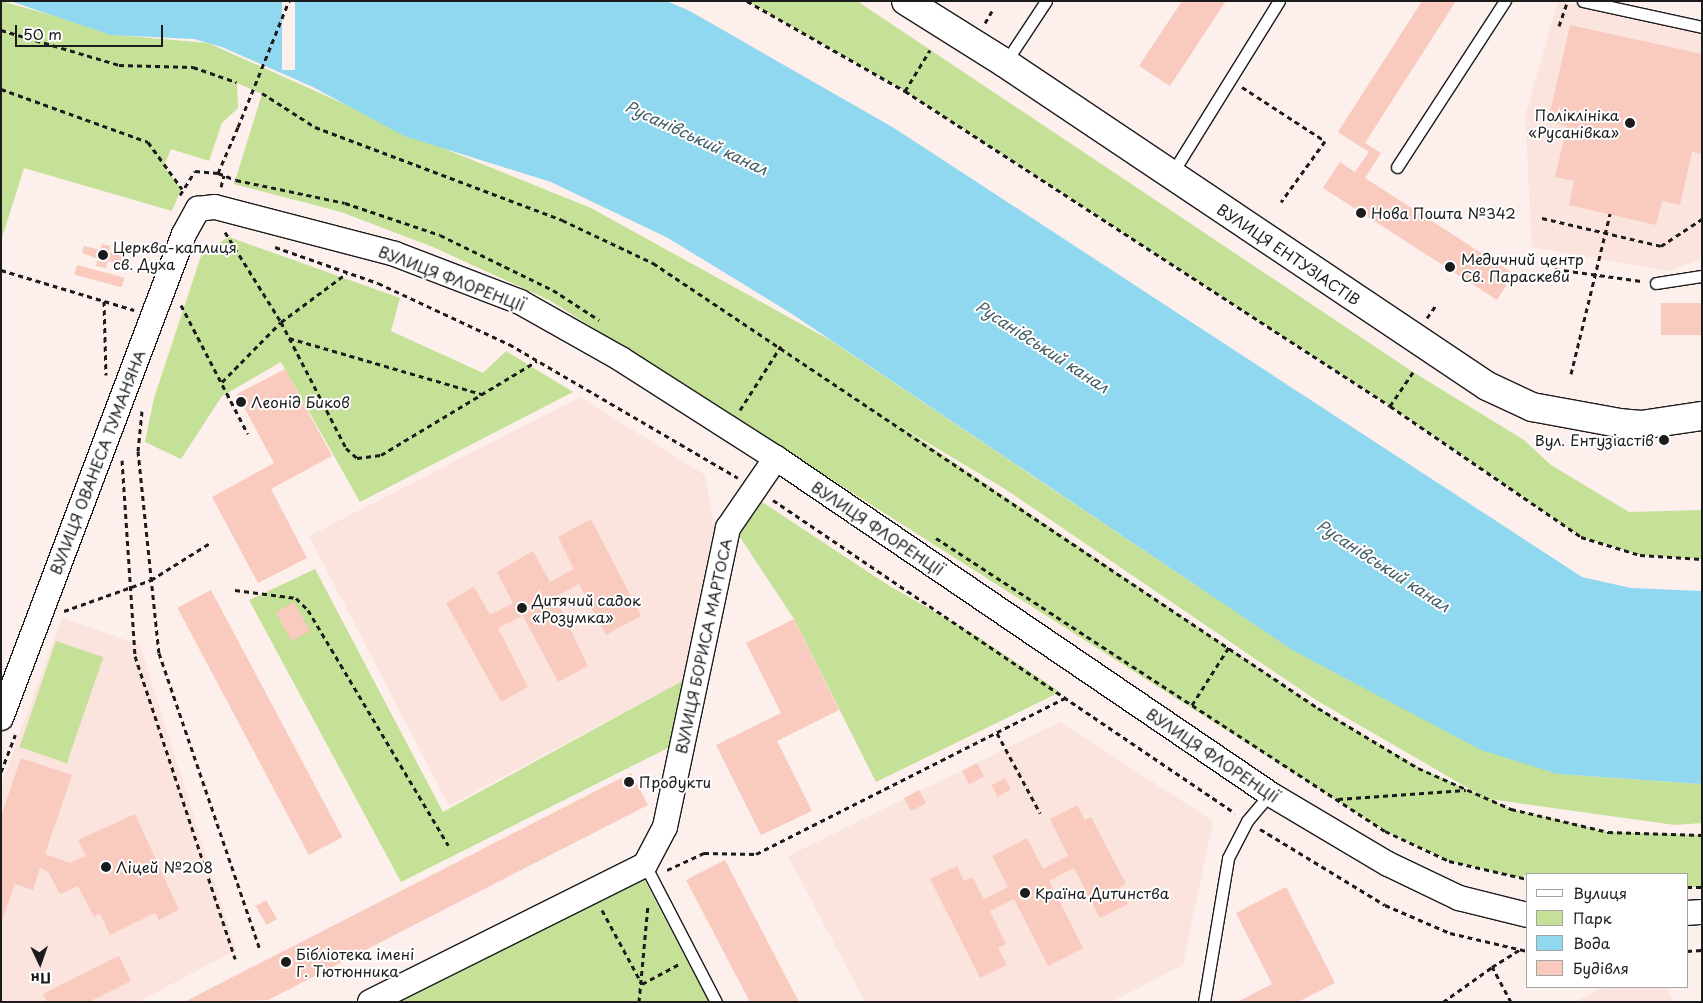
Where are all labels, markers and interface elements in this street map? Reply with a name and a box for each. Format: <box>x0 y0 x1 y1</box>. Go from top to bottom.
scale bar <box>18 15 165 47</box>
text: 50 m <box>23 22 62 45</box>
water label: Русанівський канал <box>622 95 772 179</box>
place label: Поліклініка «Русанівка» <box>1528 105 1619 140</box>
marker: Поліклініка «Русанівка» <box>1623 116 1637 130</box>
street label: ВУЛИЦЯ ЕНТУЗІАСТІВ <box>1213 199 1365 309</box>
place label: Нова Пошта №342 <box>1371 204 1517 222</box>
marker: Нова Пошта №342 <box>1355 207 1367 219</box>
place label: Церква-каплиця св. Духа <box>113 237 237 272</box>
street label: ВУЛИЦЯ ФЛОРЕНЦІЇ <box>376 242 528 314</box>
marker: Церква-каплиця св. Духа <box>97 249 109 261</box>
place label: Медичний центр Св. Параскеви <box>1461 249 1584 284</box>
marker: Медичний центр Св. Параскеви <box>1443 260 1457 274</box>
water label: Русанівський канал <box>972 295 1114 397</box>
street label: ВУЛИЦЯ ОВАНЕСА ТУМАНЯНА <box>45 346 149 578</box>
place label: Леонід Биков <box>251 393 350 411</box>
marker: Леонід Биков <box>235 396 247 408</box>
place label: Вул. Ентузіастів <box>1534 431 1654 449</box>
marker: Вул. Ентузіастів <box>1658 434 1670 446</box>
street label: ВУЛИЦЯ ФЛОРЕНЦІЇ <box>808 477 948 579</box>
water label: Русанівський канал <box>1313 514 1455 616</box>
street label: ВУЛИЦЯ БОРИСА МАРТОСА <box>671 537 735 755</box>
place label: Дитячий садок «Розумка» <box>532 590 642 625</box>
marker: Дитячий садок «Розумка» <box>516 602 528 614</box>
street label: ВУЛИЦЯ ФЛОРЕНЦІЇ <box>1143 704 1283 806</box>
place label: Продукти <box>639 773 711 791</box>
marker: Продукти <box>623 776 635 788</box>
place label: Ліцей №208 <box>116 858 213 876</box>
marker: Ліцей №208 <box>100 861 112 873</box>
legend <box>1526 873 1688 988</box>
text: Вулиця <box>1573 881 1627 904</box>
place label: Країна Дитинства <box>1035 884 1169 902</box>
marker: Країна Дитинства <box>1019 887 1031 899</box>
text: Парк <box>1573 906 1612 929</box>
text: Вода <box>1573 931 1610 954</box>
north arrow <box>15 938 65 988</box>
place label: Бібліотека імені Г. Тютюнника <box>296 944 415 979</box>
marker: Бібліотека імені Г. Тютюнника <box>280 956 292 968</box>
text: Будівля <box>1573 956 1629 979</box>
text: Пн <box>30 967 52 989</box>

